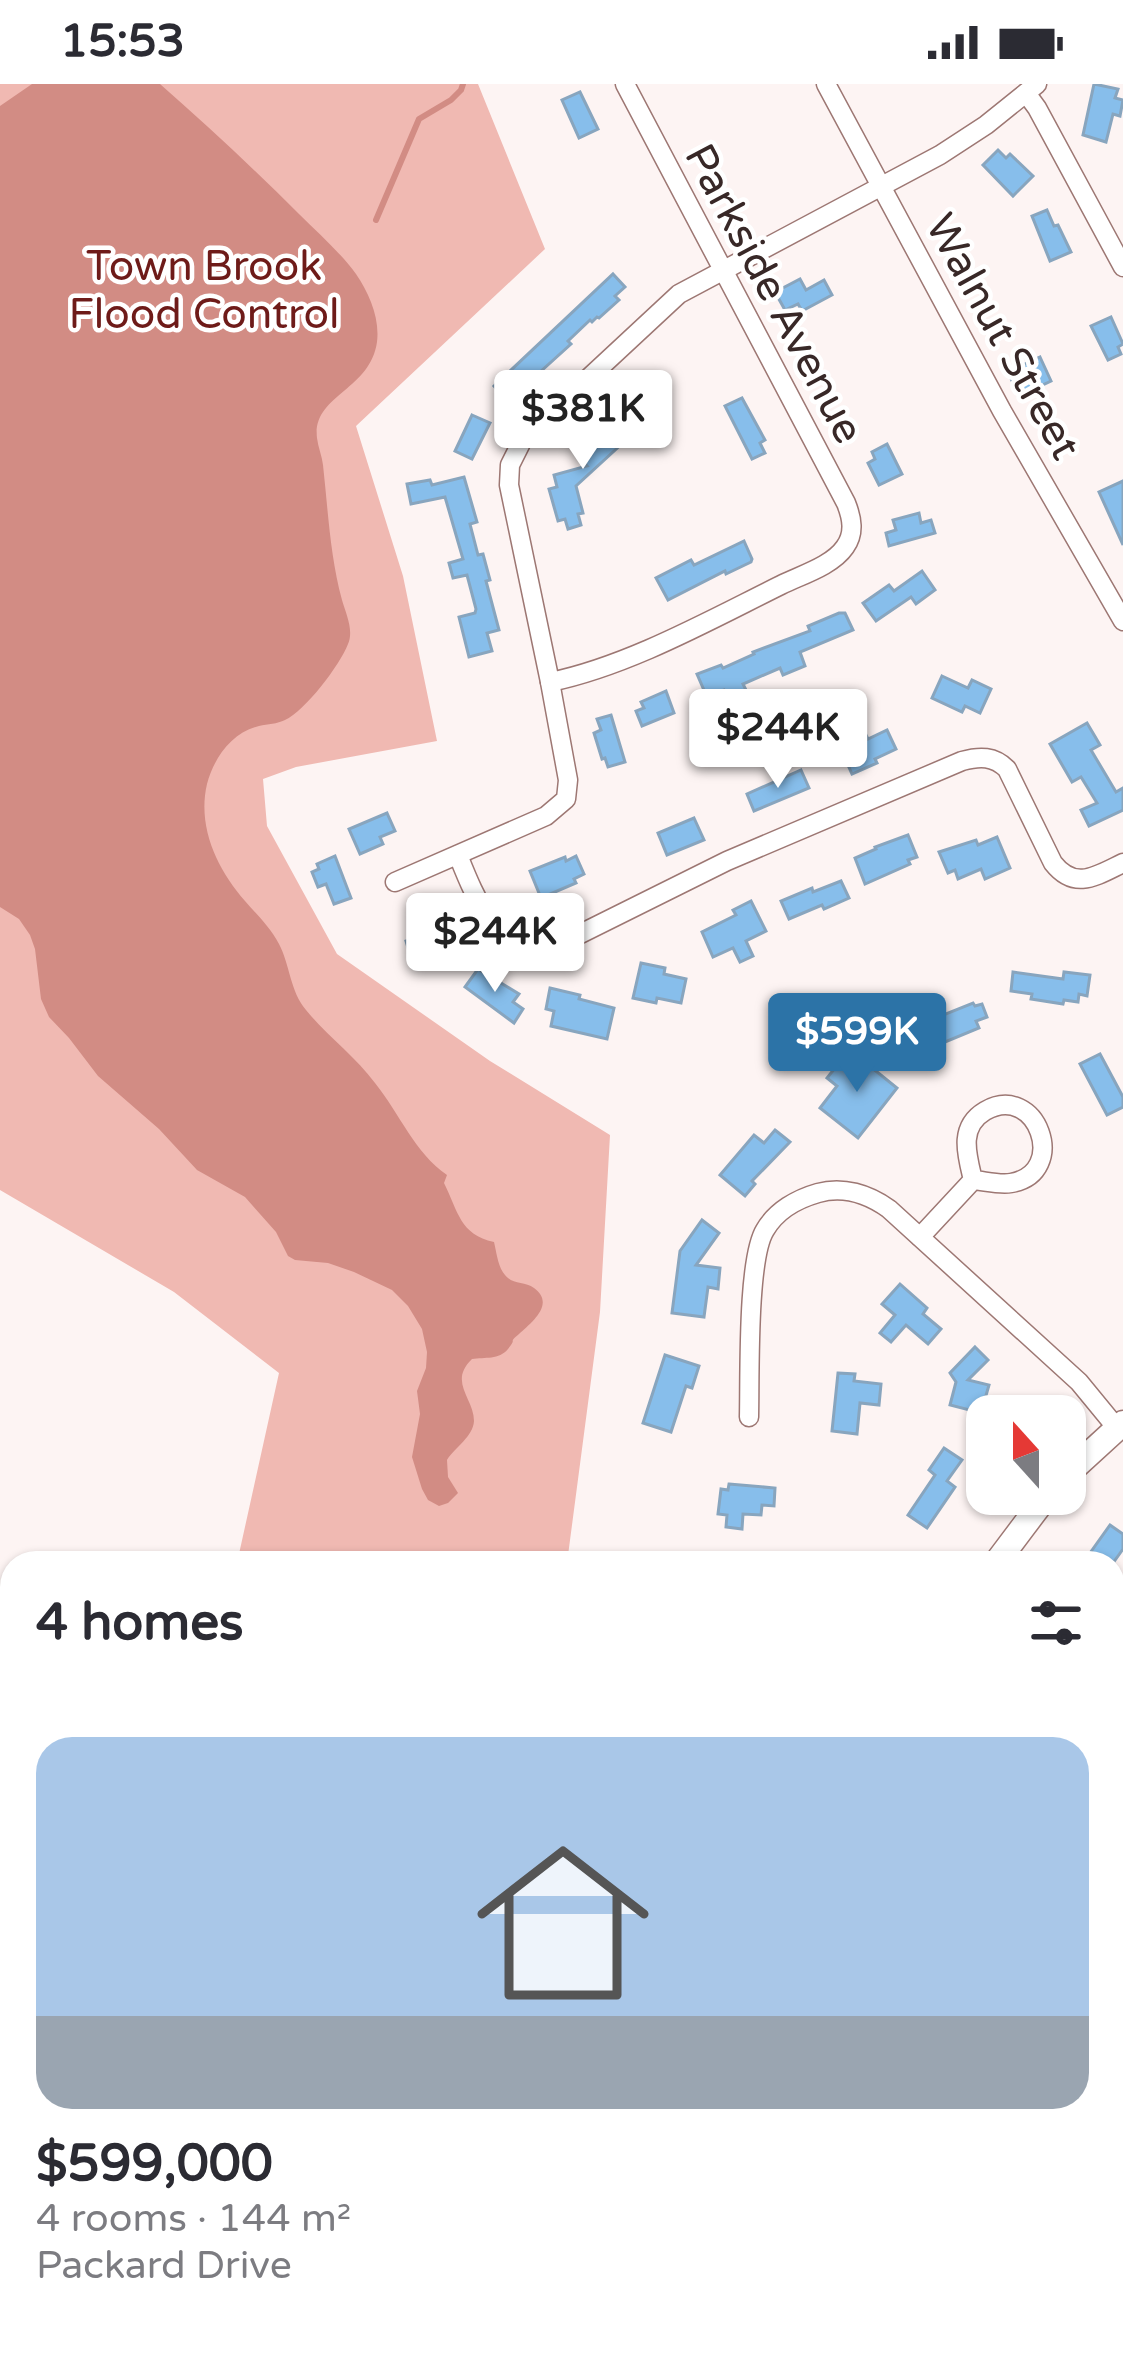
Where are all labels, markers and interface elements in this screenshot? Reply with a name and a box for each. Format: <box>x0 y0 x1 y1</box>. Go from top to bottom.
text: 15:53 <box>60 15 185 69</box>
street label: Parkside Avenue <box>673 135 874 452</box>
street label: Walnut Street <box>914 205 1091 468</box>
park label: Town Brook Flood Control <box>69 241 339 340</box>
pin: $381K <box>499 370 667 472</box>
text: $381K <box>521 385 645 432</box>
pin: $244K <box>694 689 862 791</box>
text: $244K <box>716 704 840 751</box>
pin: $244K <box>411 893 579 995</box>
text: $244K <box>433 908 557 955</box>
pin: $599K <box>773 993 941 1095</box>
text: $599K <box>795 1008 919 1055</box>
north arrow <box>966 1395 1086 1515</box>
map controls <box>966 1395 1086 1515</box>
icon: filters <box>1023 1590 1089 1656</box>
text: 4 homes <box>36 1592 244 1654</box>
icon: home <box>455 1815 671 2031</box>
text: $599,000 <box>36 2133 273 2195</box>
text: 4 rooms · 144 m² <box>36 2195 351 2242</box>
text: Packard Drive <box>36 2242 292 2289</box>

